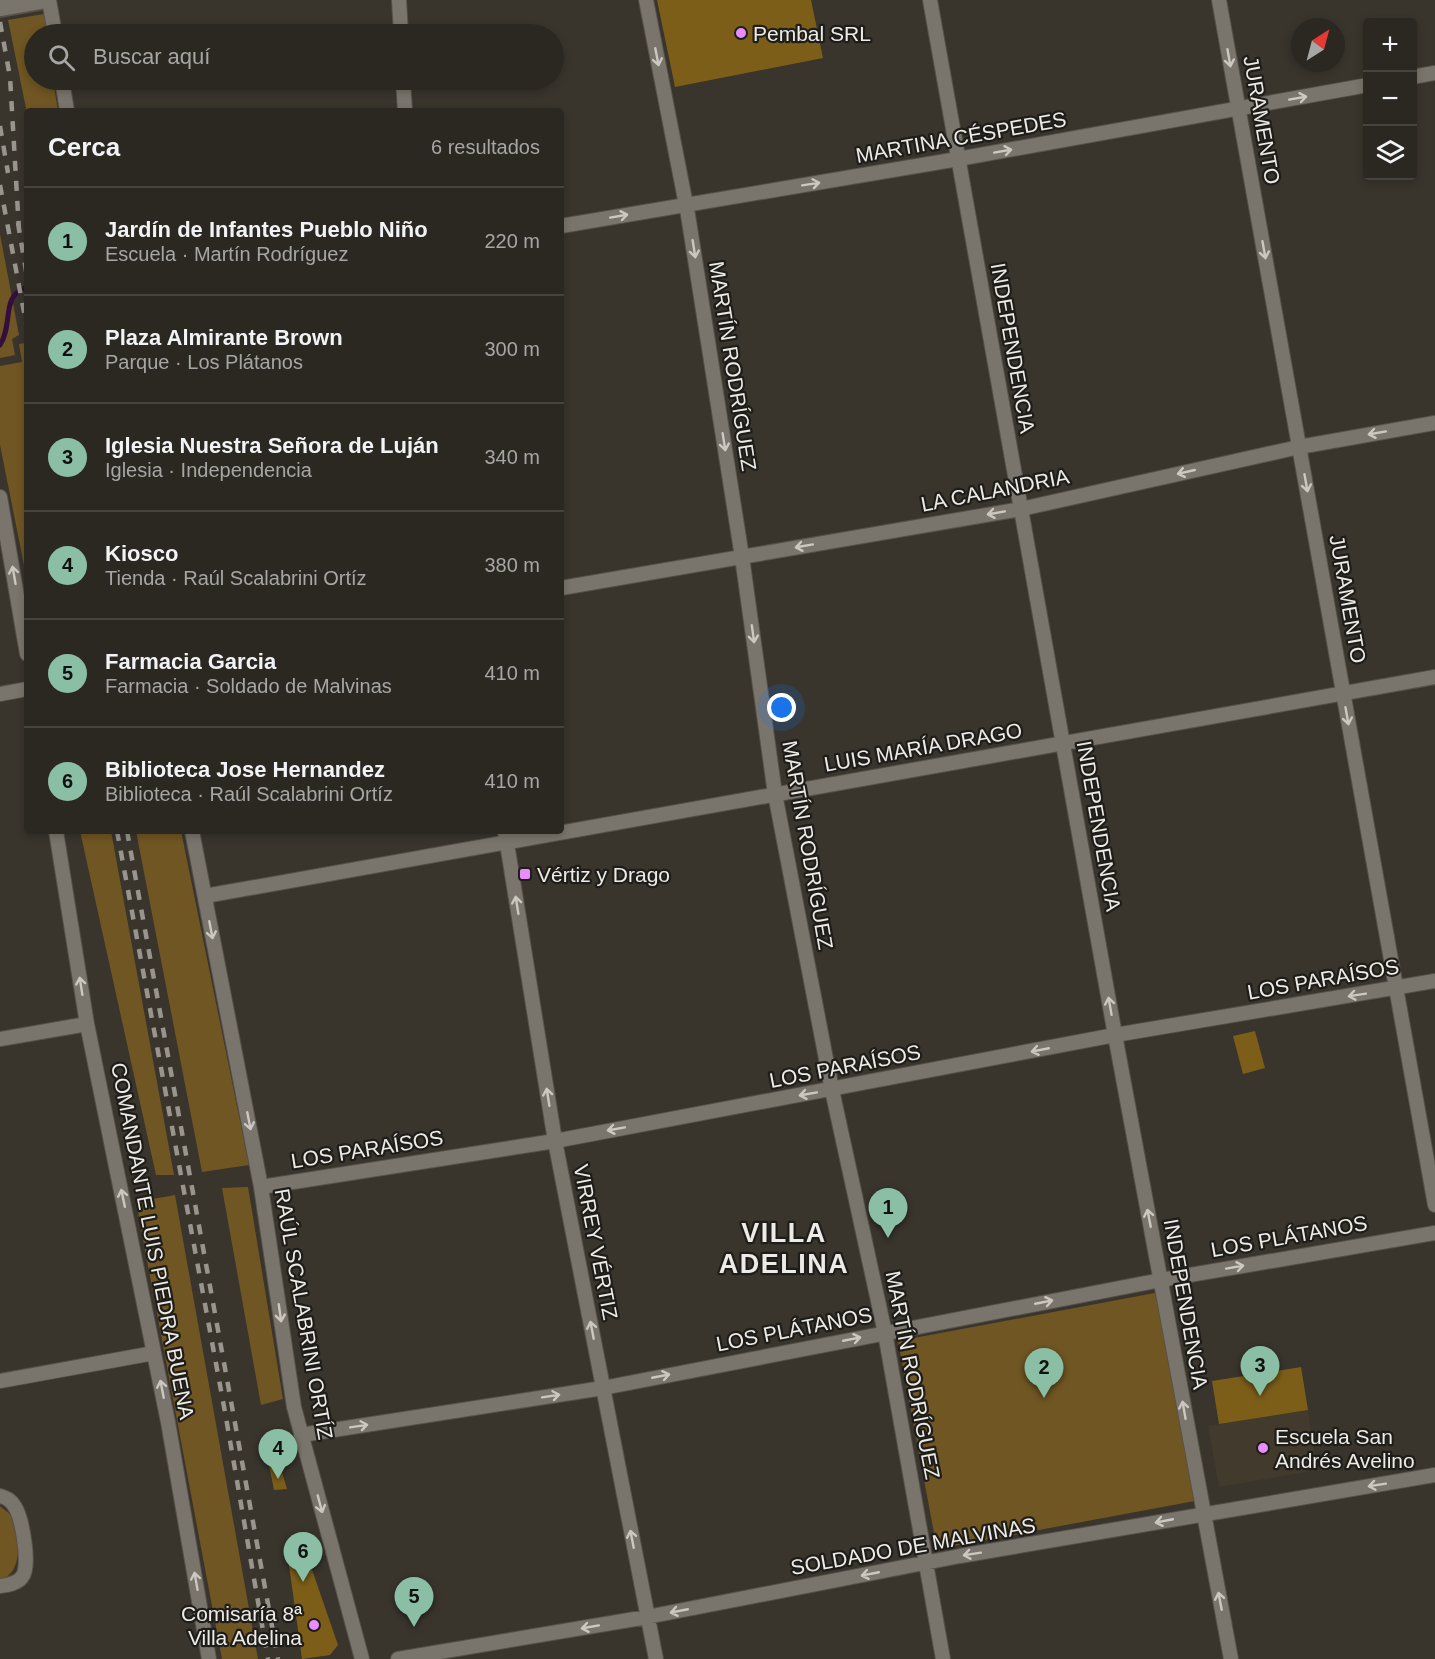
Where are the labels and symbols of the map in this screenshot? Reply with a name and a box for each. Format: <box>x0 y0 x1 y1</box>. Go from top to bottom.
north arrow <box>1291 18 1345 72</box>
place label: Pembal SRL <box>753 22 871 45</box>
marker: Pembal SRL <box>734 26 748 40</box>
one-way arrow <box>652 47 663 67</box>
one-way arrow <box>1224 47 1235 67</box>
street label: JURAMENTO <box>1239 54 1285 186</box>
one-way arrow <box>1288 92 1308 103</box>
street label: MARTINA CÉSPEDES <box>854 107 1068 167</box>
one-way arrow <box>993 145 1012 156</box>
one-way arrow <box>801 178 820 189</box>
one-way arrow <box>608 211 628 222</box>
one-way arrow <box>688 239 699 258</box>
one-way arrow <box>1259 239 1270 259</box>
street label: MARTÍN RODRÍGUEZ <box>705 260 761 473</box>
street label: INDEPENDENCIA <box>987 261 1039 435</box>
one-way arrow <box>1368 428 1388 439</box>
one-way arrow <box>718 431 729 451</box>
street label: LA CALANDRIA <box>919 464 1071 516</box>
one-way arrow <box>1177 467 1197 478</box>
one-way arrow <box>1300 472 1311 492</box>
one-way arrow <box>986 508 1006 519</box>
street label: JURAMENTO <box>1325 533 1371 665</box>
one-way arrow <box>794 541 814 552</box>
one-way arrow <box>8 566 19 586</box>
one-way arrow <box>747 624 758 644</box>
your location <box>767 693 796 722</box>
one-way arrow <box>1342 706 1353 725</box>
street label: LUIS MARÍA DRAGO <box>822 718 1024 776</box>
street label: MARTÍN RODRÍGUEZ <box>778 739 838 952</box>
street label: INDEPENDENCIA <box>1073 739 1125 913</box>
place label: Vértiz y Drago <box>537 863 670 886</box>
marker: Vértiz y Drago <box>518 867 532 881</box>
one-way arrow <box>511 896 522 915</box>
one-way arrow <box>206 919 217 939</box>
street label: LOS PARAÍSOS <box>1245 954 1401 1004</box>
one-way arrow <box>75 976 86 996</box>
one-way arrow <box>1347 990 1367 1001</box>
one-way arrow <box>1104 996 1115 1016</box>
street label: LOS PARAÍSOS <box>767 1040 923 1092</box>
one-way arrow <box>1031 1045 1051 1056</box>
street label: COMANDANTE LUIS PIEDRA BUENA <box>107 1061 199 1421</box>
one-way arrow <box>542 1088 553 1108</box>
one-way arrow <box>798 1089 818 1100</box>
one-way arrow <box>244 1111 255 1130</box>
one-way arrow <box>607 1124 626 1135</box>
street label: LOS PARAÍSOS <box>289 1126 445 1172</box>
street label: VIRREY VÉRTIZ <box>570 1162 622 1322</box>
street label: RAÚL SCALABRINI ORTÍZ <box>271 1187 337 1441</box>
one-way arrow <box>117 1188 128 1208</box>
pin: 1 <box>868 1188 908 1238</box>
one-way arrow <box>1143 1209 1154 1228</box>
street label: LOS PLÁTANOS <box>1209 1211 1369 1261</box>
street label: INDEPENDENCIA <box>1160 1217 1212 1391</box>
district label: VILLA ADELINA <box>719 1218 849 1279</box>
one-way arrow <box>1225 1261 1245 1272</box>
street label: MARTÍN RODRÍGUEZ <box>881 1269 945 1481</box>
one-way arrow <box>1033 1296 1053 1307</box>
one-way arrow <box>275 1303 286 1323</box>
street label: LOS PLÁTANOS <box>714 1303 874 1355</box>
one-way arrow <box>586 1321 597 1341</box>
one-way arrow <box>842 1333 861 1344</box>
pin: 3 <box>1240 1346 1280 1396</box>
pin: 2 <box>1024 1348 1064 1398</box>
one-way arrow <box>650 1370 670 1381</box>
one-way arrow <box>155 1379 167 1398</box>
one-way arrow <box>541 1390 561 1401</box>
one-way arrow <box>1179 1400 1190 1420</box>
one-way arrow <box>348 1420 368 1431</box>
place label: Escuela San Andrés Avelino <box>1275 1425 1415 1472</box>
pin: 4 <box>258 1430 298 1479</box>
marker: Escuela San Andrés Avelino <box>1256 1441 1270 1455</box>
one-way arrow <box>1368 1480 1388 1491</box>
one-way arrow <box>315 1494 326 1513</box>
street label: SOLDADO DE MALVINAS <box>789 1513 1037 1579</box>
one-way arrow <box>1155 1516 1175 1527</box>
one-way arrow <box>626 1530 637 1549</box>
pin: 6 <box>284 1532 322 1582</box>
one-way arrow <box>963 1549 983 1560</box>
one-way arrow <box>861 1569 881 1580</box>
one-way arrow <box>190 1571 201 1591</box>
pin: 5 <box>394 1578 434 1627</box>
one-way arrow <box>1214 1592 1225 1612</box>
place label: Comisaría 8ª Villa Adelina <box>181 1602 302 1649</box>
one-way arrow <box>669 1606 689 1617</box>
marker: Comisaría 8ª Villa Adelina <box>307 1618 321 1632</box>
one-way arrow <box>580 1622 600 1633</box>

